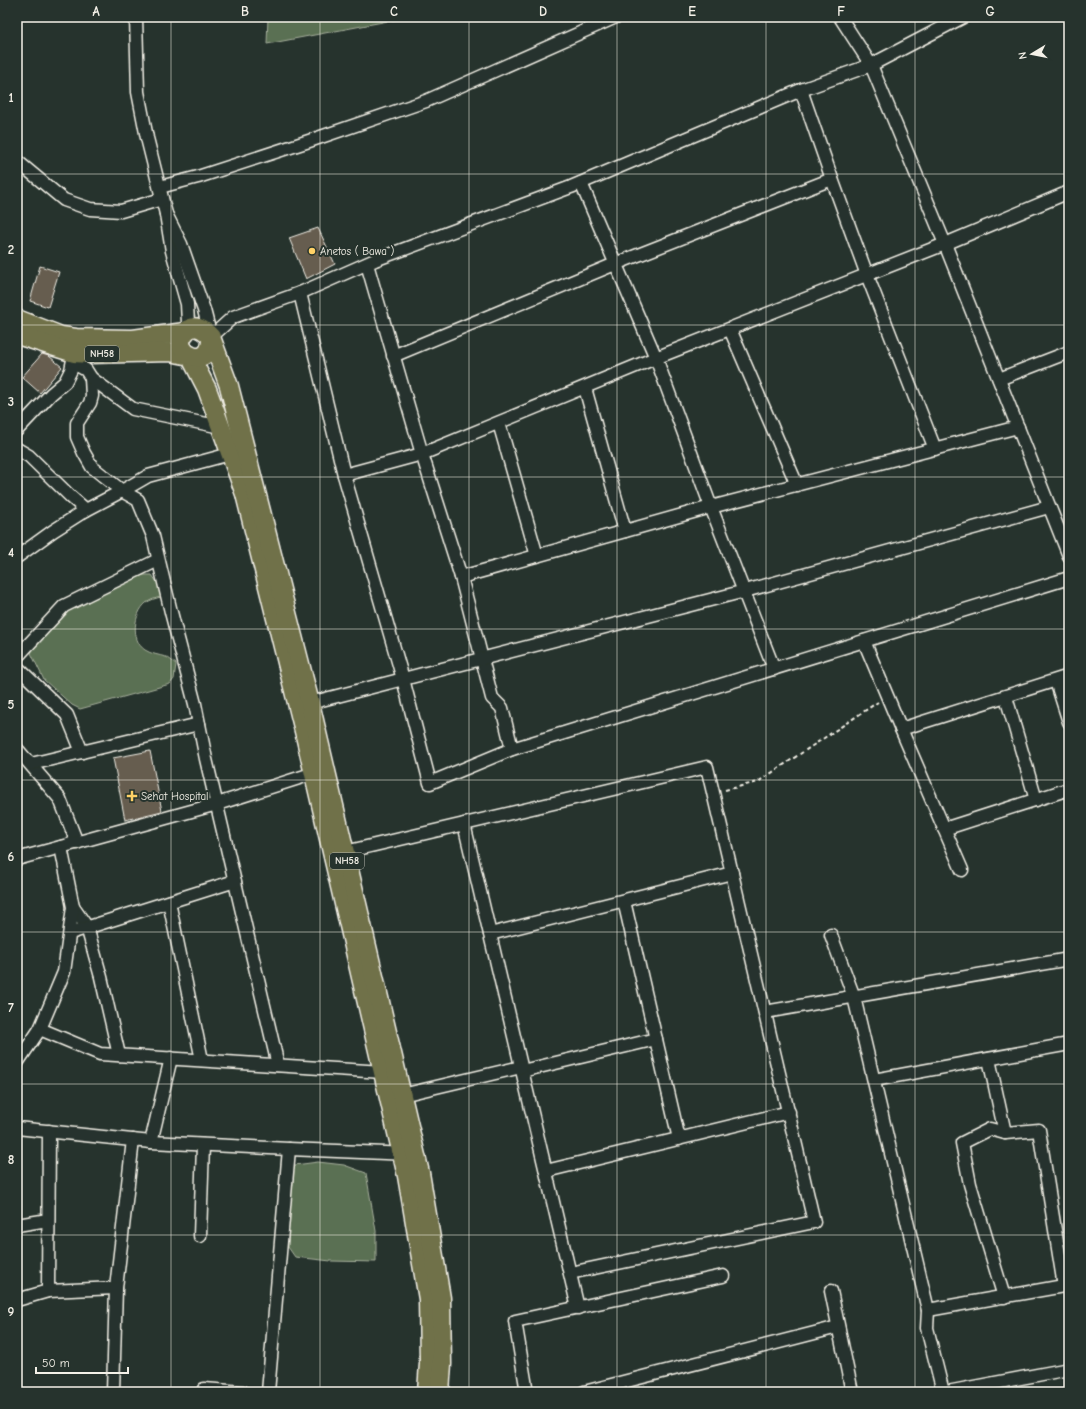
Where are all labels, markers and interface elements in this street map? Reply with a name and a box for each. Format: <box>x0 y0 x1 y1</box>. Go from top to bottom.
text: A <box>92 4 100 19</box>
text: B <box>241 4 249 19</box>
text: C <box>390 4 398 19</box>
text: D <box>539 4 547 19</box>
text: E <box>688 4 696 19</box>
text: F <box>837 4 845 19</box>
text: G <box>985 4 995 19</box>
north arrow <box>1012 34 1052 74</box>
text: N <box>1016 51 1030 60</box>
text: 1 <box>8 90 14 105</box>
text: 2 <box>8 242 14 257</box>
place label: Anetos ( Bawa ) <box>320 245 395 258</box>
marker: Anetos ( Bawa ) <box>307 246 317 256</box>
road number: NH58 <box>85 346 119 362</box>
text: 3 <box>8 394 14 409</box>
text: 4 <box>8 545 14 560</box>
text: 5 <box>8 697 15 712</box>
marker: Sehat Hospital <box>126 790 138 802</box>
place label: Sehat Hospital <box>141 790 209 803</box>
text: 6 <box>8 849 15 864</box>
road number: NH58 <box>330 853 364 869</box>
text: 7 <box>8 1000 14 1015</box>
text: 8 <box>8 1152 14 1167</box>
text: 9 <box>8 1304 15 1319</box>
scale bar <box>36 1349 128 1375</box>
text: 50 m <box>42 1356 70 1370</box>

